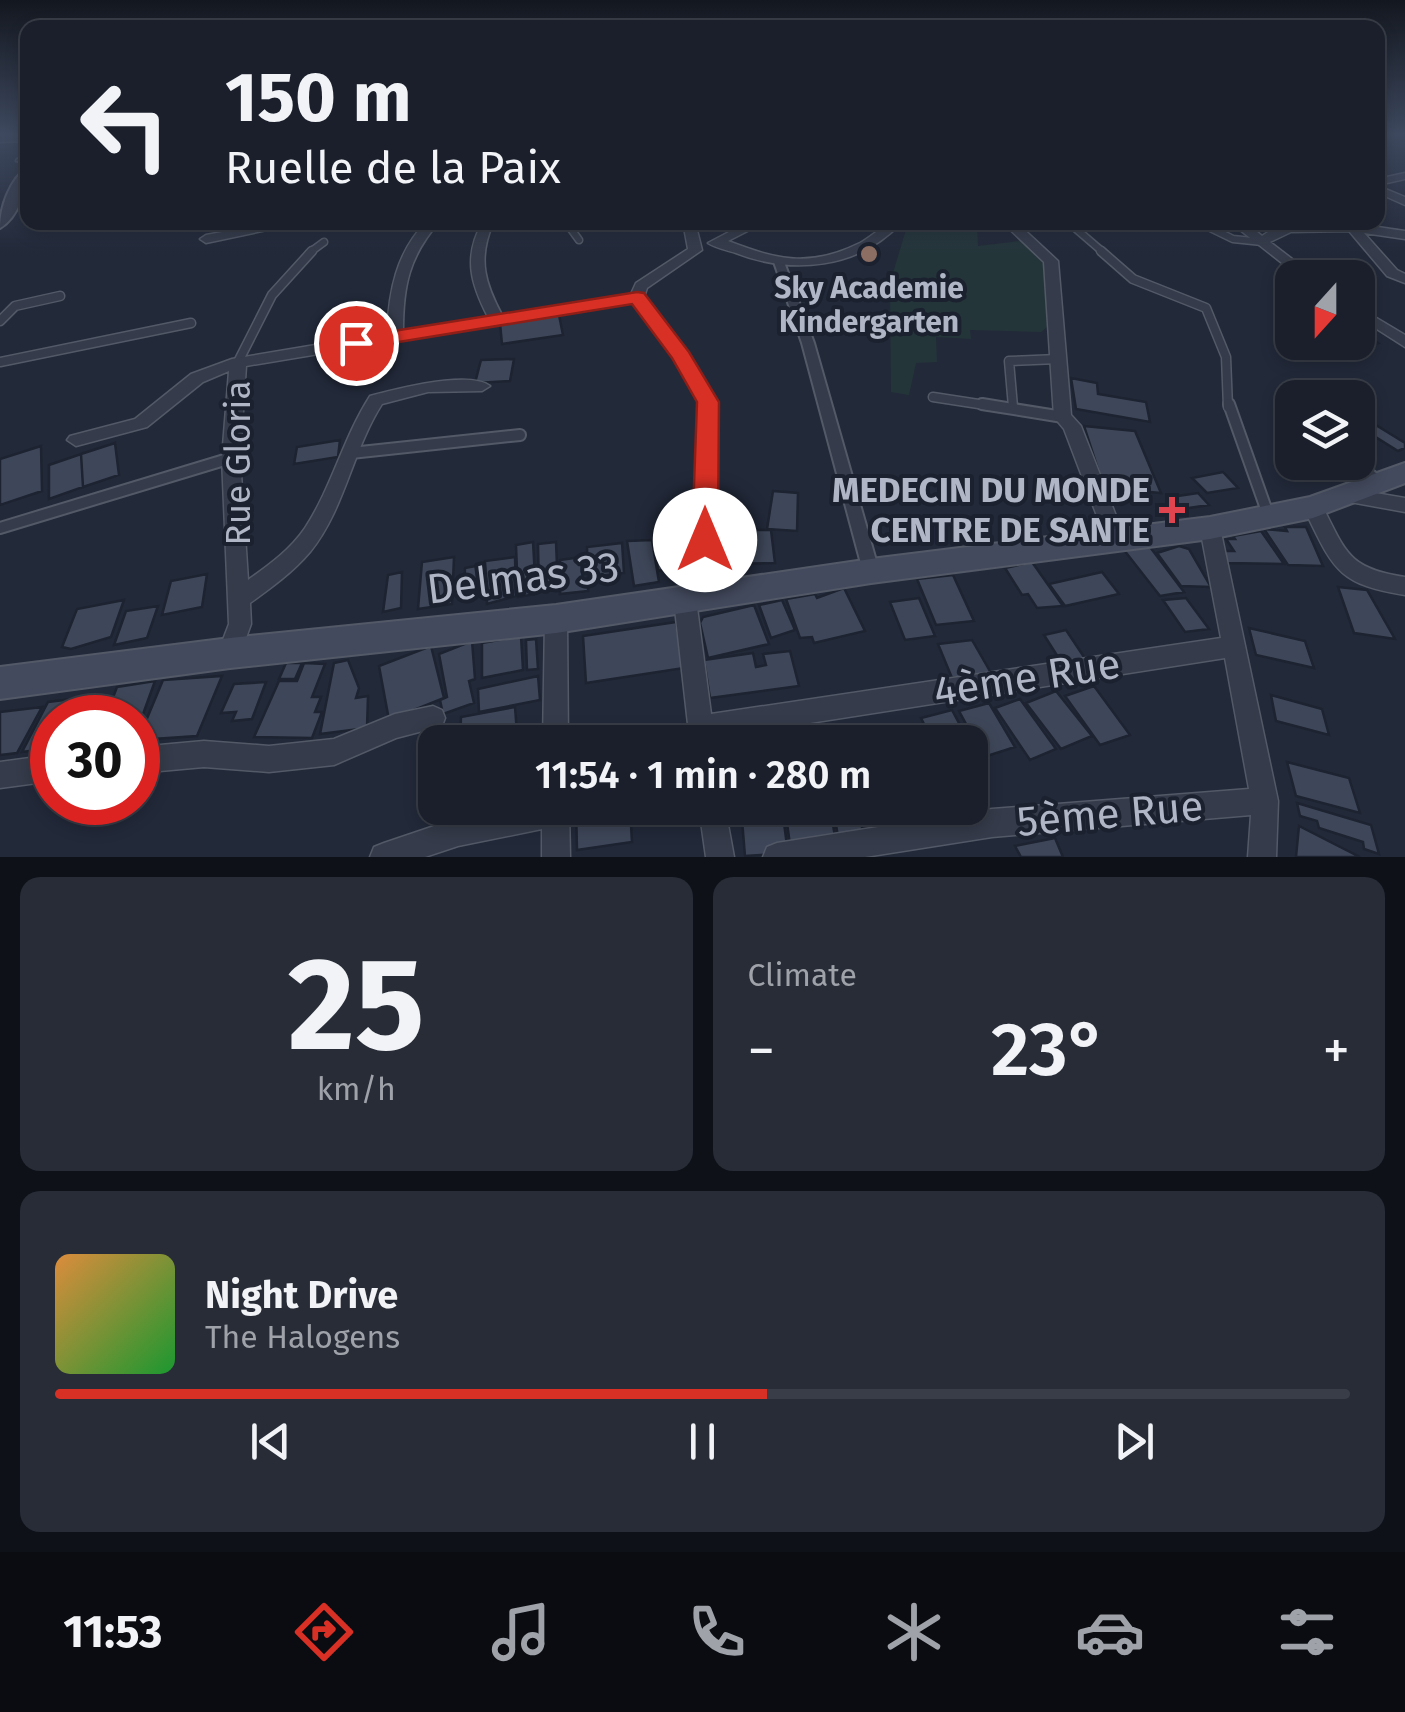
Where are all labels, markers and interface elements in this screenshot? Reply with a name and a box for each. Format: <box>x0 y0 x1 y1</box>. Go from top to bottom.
text: 150 m <box>225 56 412 140</box>
icon: left <box>60 60 190 190</box>
text: Ruelle de la Paix <box>225 141 561 195</box>
marker: Sky Academie Kindergarten <box>858 243 880 265</box>
north arrow <box>1275 260 1375 360</box>
map controls <box>1275 260 1375 480</box>
place label: Sky Academie Kindergarten <box>774 270 964 340</box>
pin <box>314 301 399 386</box>
icon: arrive <box>329 316 384 371</box>
button: layers <box>1275 380 1375 480</box>
street label: Rue Gloria <box>217 381 259 545</box>
place label: MEDECIN DU MONDE CENTRE DE SANTE <box>832 469 1150 551</box>
position arrow <box>653 488 757 592</box>
marker: MEDECIN DU MONDE CENTRE DE SANTE <box>1159 497 1185 523</box>
street label: Delmas 33 <box>424 541 622 615</box>
street label: 4ème Rue <box>930 639 1124 717</box>
speed limit sign: 30 <box>30 695 160 825</box>
text: 11:54 · 1 min · 280 m <box>535 752 871 798</box>
street label: 5ème Rue <box>1015 781 1205 847</box>
text: 25 <box>288 927 425 1083</box>
text: Climate <box>748 956 857 994</box>
text: 23° <box>991 1005 1107 1095</box>
text: − <box>748 1018 775 1084</box>
text: + <box>1323 1018 1350 1084</box>
text: km/h <box>317 1070 396 1108</box>
text: Night Drive <box>205 1272 398 1318</box>
text: The Halogens <box>205 1318 400 1356</box>
icon: previous <box>243 1414 298 1469</box>
icon: pause <box>675 1414 730 1469</box>
icon: next <box>1107 1414 1162 1469</box>
icon: directions <box>289 1597 359 1667</box>
icon: music <box>486 1597 556 1667</box>
icon: phone <box>682 1597 752 1667</box>
icon: climate <box>879 1597 949 1667</box>
icon: car <box>1075 1597 1145 1667</box>
icon: filters <box>1272 1597 1342 1667</box>
text: 11:53 <box>63 1605 163 1659</box>

